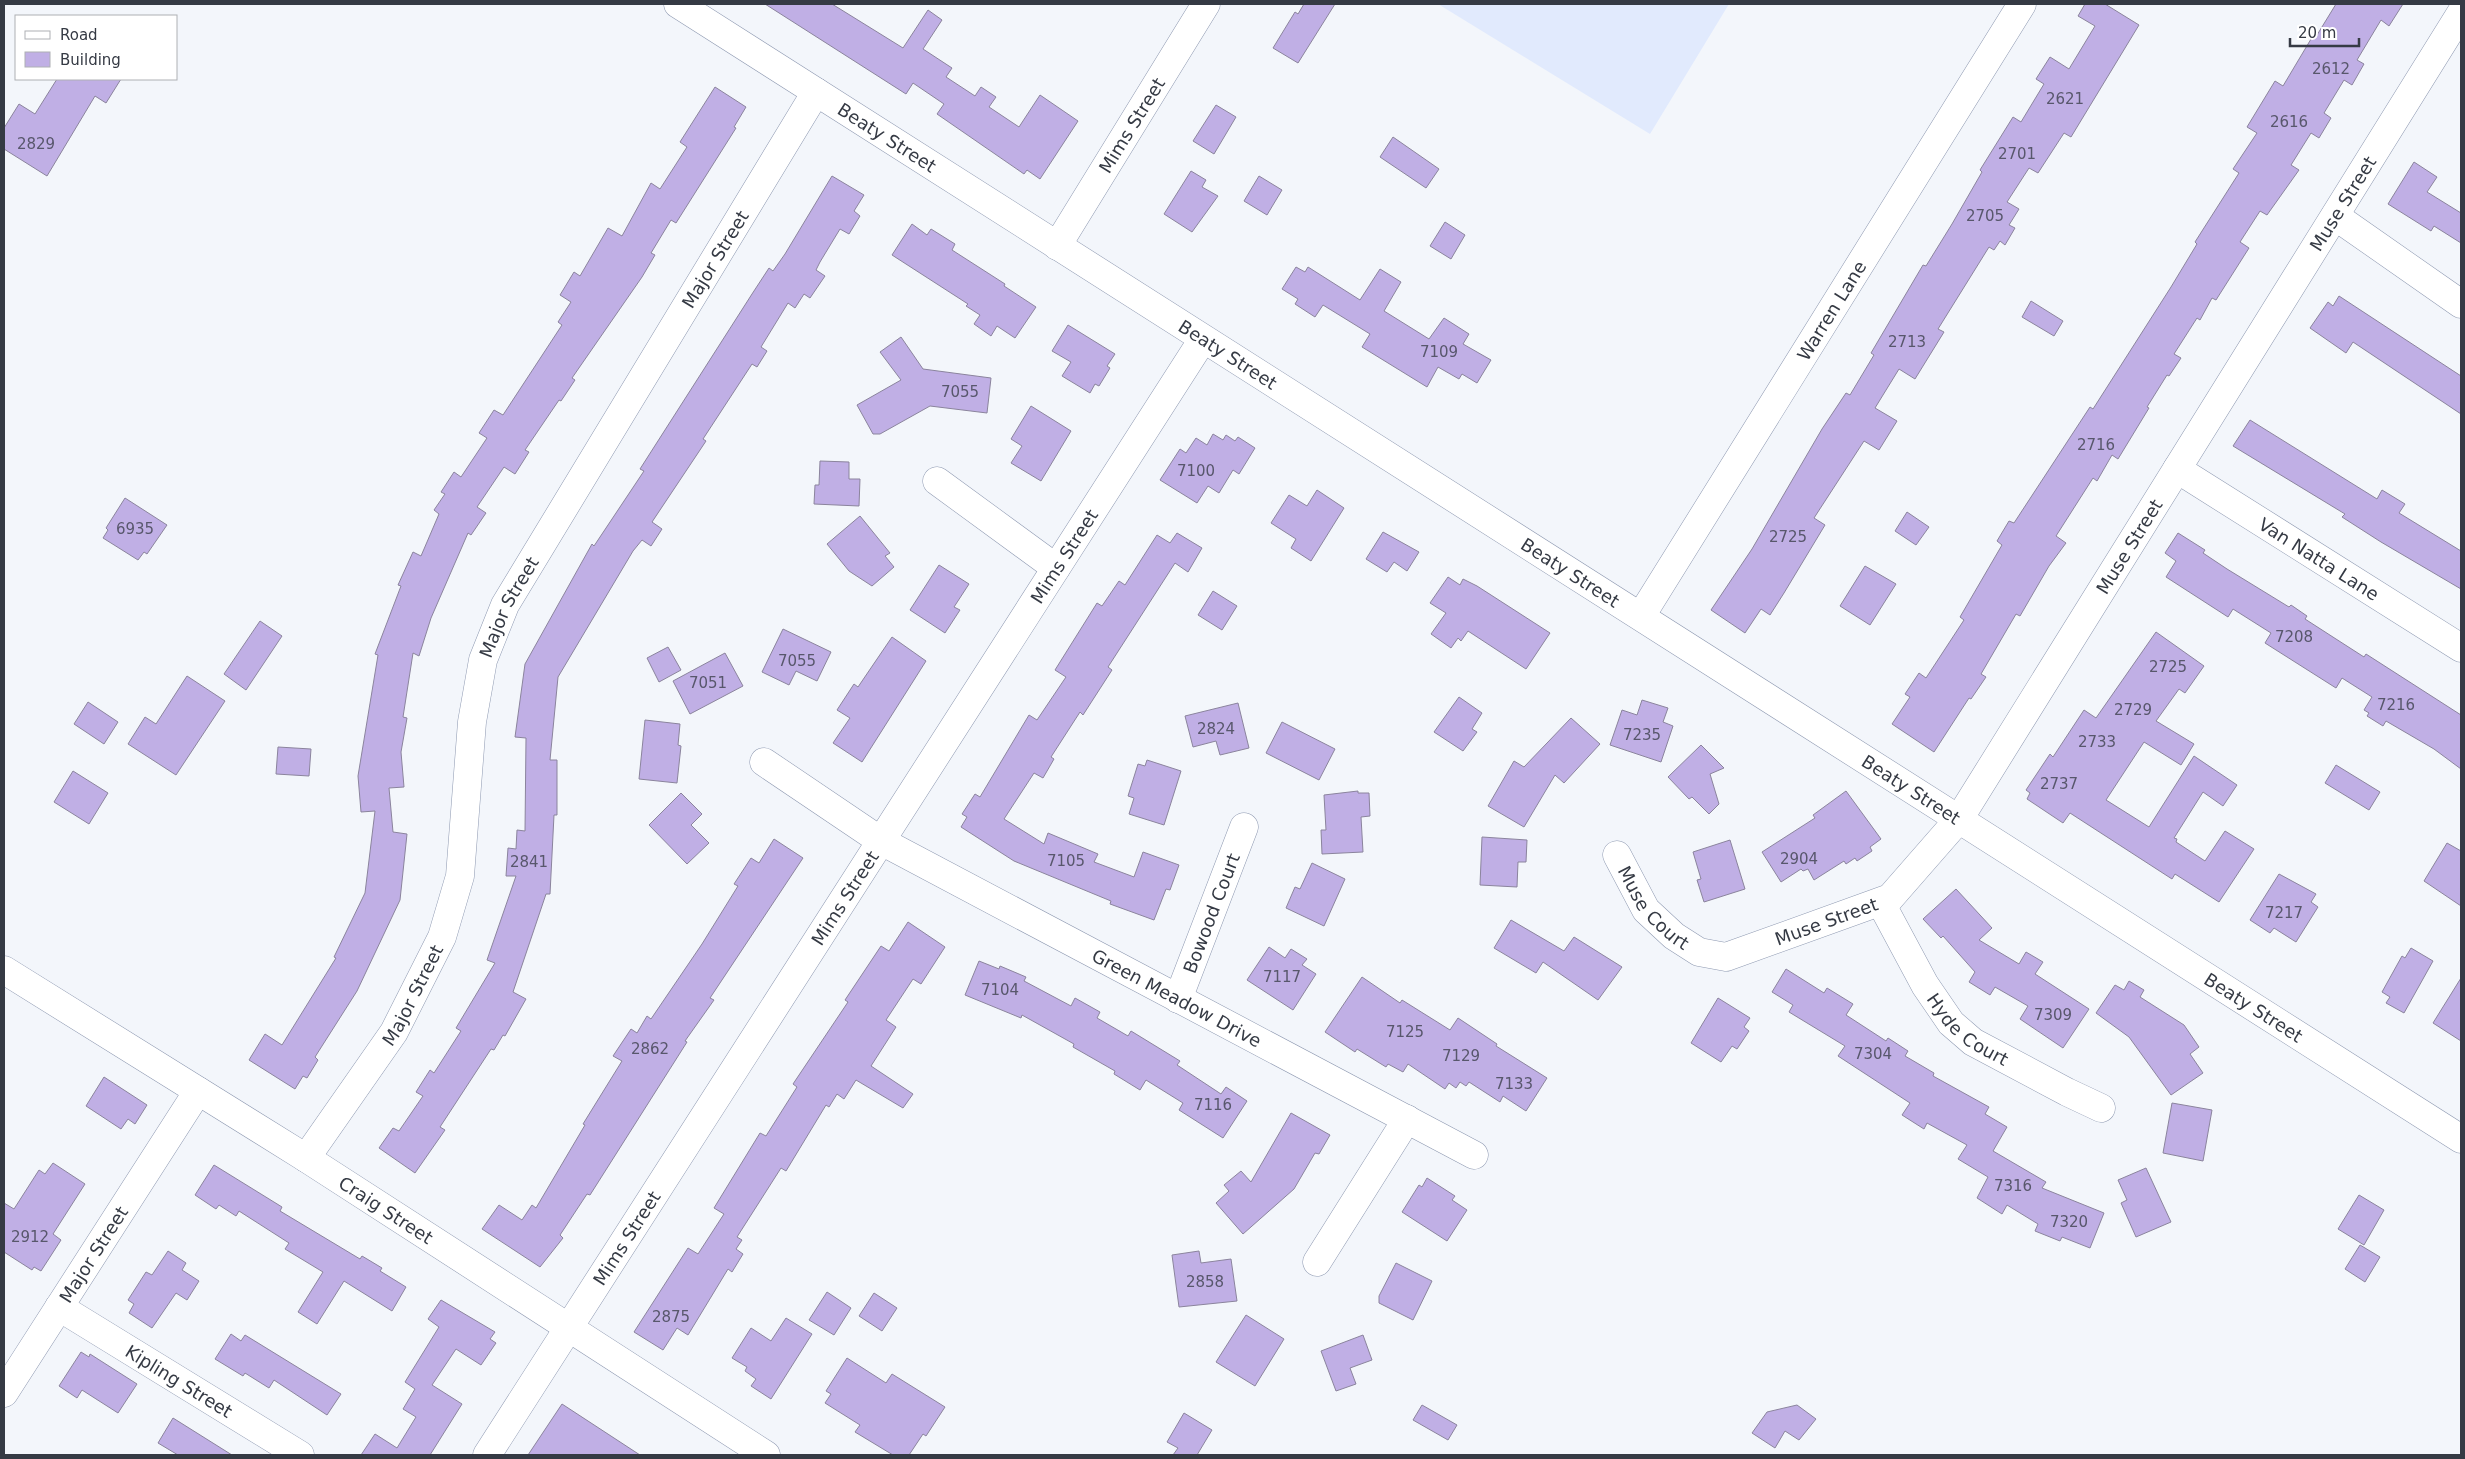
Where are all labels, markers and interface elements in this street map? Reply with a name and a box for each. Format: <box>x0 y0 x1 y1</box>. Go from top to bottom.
legend <box>15 15 178 80</box>
scale bar <box>2290 15 2359 47</box>
text: 20 m <box>2298 24 2336 42</box>
text: Road <box>60 26 98 44</box>
text: Building <box>60 51 121 69</box>
house number: 2612 <box>2312 60 2350 78</box>
street label: Mims Street <box>1094 74 1169 177</box>
house number: 2621 <box>2046 90 2084 108</box>
street label: Beaty Street <box>834 98 940 176</box>
house number: 2616 <box>2270 113 2308 131</box>
house number: 2829 <box>17 135 55 153</box>
house number: 2701 <box>1998 145 2036 163</box>
street label: Muse Street <box>2305 152 2380 255</box>
street label: Major Street <box>677 206 752 312</box>
house number: 2705 <box>1966 207 2004 225</box>
street label: Warren Lane <box>1792 257 1870 364</box>
street label: Beaty Street <box>1175 315 1281 393</box>
house number: 2713 <box>1888 333 1926 351</box>
house number: 7109 <box>1420 343 1458 361</box>
house number: 7055 <box>941 383 979 401</box>
house number: 2716 <box>2077 436 2115 454</box>
house number: 7100 <box>1177 462 1215 480</box>
street label: Muse Street <box>2091 495 2166 598</box>
street label: Mims Street <box>1026 505 1102 607</box>
street label: Van Natta Lane <box>2255 513 2383 604</box>
house number: 6935 <box>116 520 154 538</box>
house number: 2725 <box>1769 528 1807 546</box>
street label: Beaty Street <box>1517 533 1624 611</box>
street label: Major Street <box>475 553 542 661</box>
house number: 7208 <box>2275 628 2313 646</box>
house number: 7055 <box>778 652 816 670</box>
house number: 2725 <box>2149 658 2187 676</box>
house number: 7051 <box>689 674 727 692</box>
house number: 7216 <box>2377 696 2415 714</box>
house number: 2729 <box>2114 701 2152 719</box>
house number: 2824 <box>1197 720 1235 738</box>
house number: 7235 <box>1623 726 1661 744</box>
house number: 2733 <box>2078 733 2116 751</box>
street label: Beaty Street <box>1858 750 1964 828</box>
house number: 2737 <box>2040 775 2078 793</box>
street label: Mims Street <box>806 847 882 949</box>
street label: Bowood Court <box>1178 850 1243 976</box>
house number: 2904 <box>1780 850 1818 868</box>
house number: 7105 <box>1047 852 1085 870</box>
house number: 2841 <box>510 853 548 871</box>
street label: Muse Court <box>1614 862 1693 953</box>
street label: Muse Street <box>1772 893 1881 949</box>
house number: 7217 <box>2265 904 2303 922</box>
street label: Major Street <box>377 941 447 1049</box>
street label: Green Meadow Drive <box>1089 944 1265 1051</box>
house number: 7117 <box>1263 968 1301 986</box>
street label: Beaty Street <box>2201 968 2307 1046</box>
house number: 7104 <box>981 981 1019 999</box>
street label: Hyde Court <box>1923 989 2012 1069</box>
house number: 7309 <box>2034 1006 2072 1024</box>
house number: 7125 <box>1386 1023 1424 1041</box>
house number: 2862 <box>631 1040 669 1058</box>
house number: 7304 <box>1854 1045 1892 1063</box>
house number: 7129 <box>1442 1047 1480 1065</box>
house number: 7133 <box>1495 1075 1533 1093</box>
house number: 7116 <box>1194 1096 1232 1114</box>
street label: Craig Street <box>335 1172 437 1248</box>
house number: 7316 <box>1994 1177 2032 1195</box>
street label: Mims Street <box>588 1187 664 1289</box>
street label: Major Street <box>54 1202 132 1306</box>
house number: 7320 <box>2050 1213 2088 1231</box>
house number: 2912 <box>11 1228 49 1246</box>
house number: 2858 <box>1186 1273 1224 1291</box>
house number: 2875 <box>652 1308 690 1326</box>
street label: Kipling Street <box>122 1340 236 1422</box>

